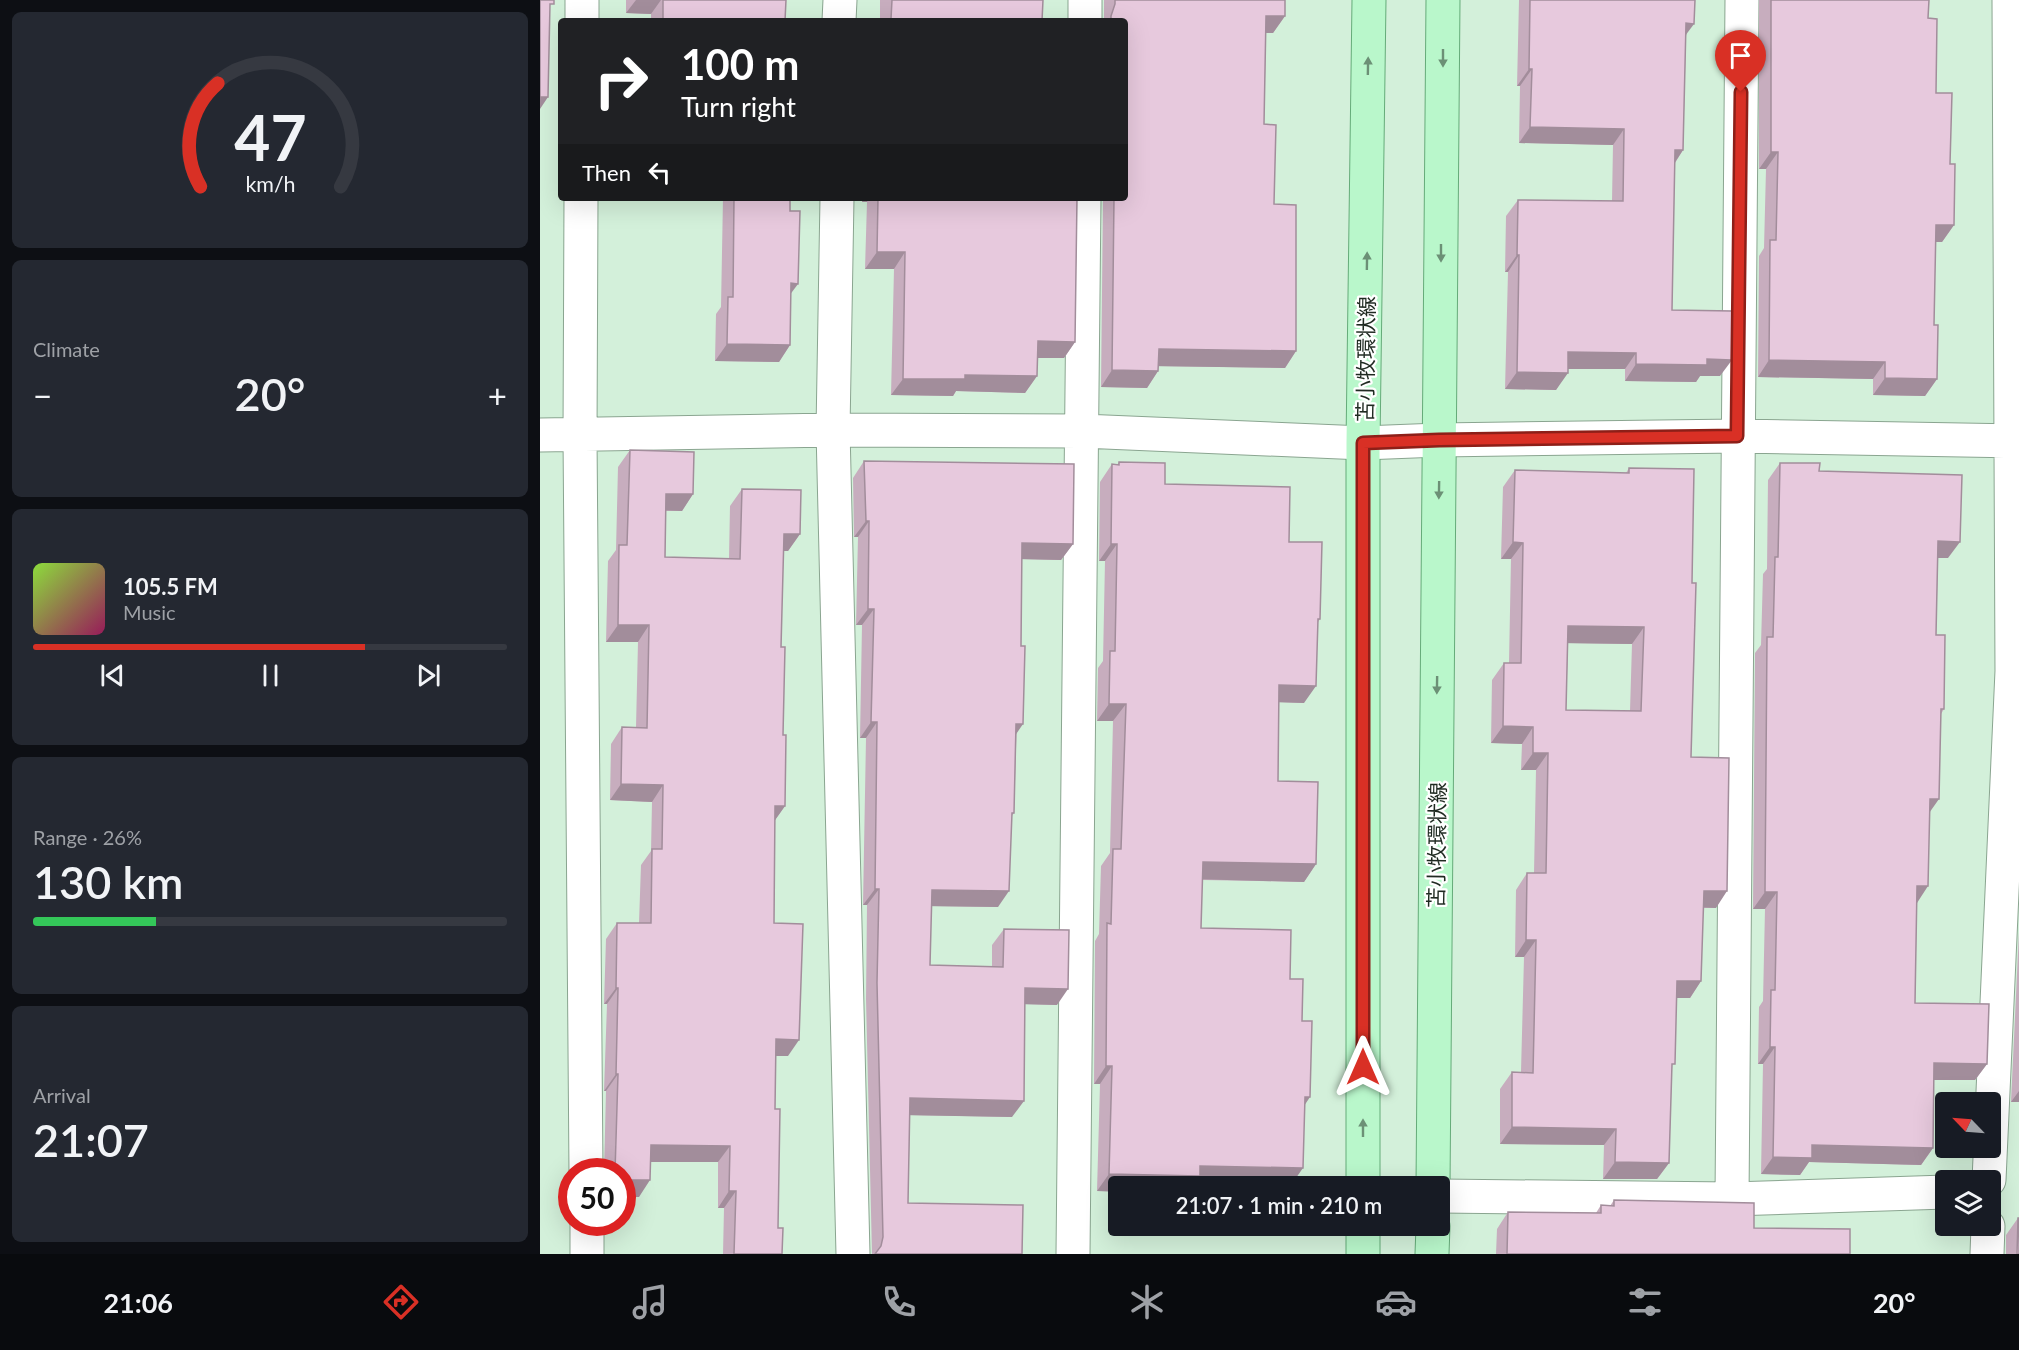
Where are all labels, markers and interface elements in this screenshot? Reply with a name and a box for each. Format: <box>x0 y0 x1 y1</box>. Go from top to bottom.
pin <box>1715 30 1766 92</box>
text: 100 m <box>681 39 799 89</box>
icon: arrive <box>1724 39 1757 72</box>
icon: right <box>582 42 660 120</box>
one-way arrow <box>1438 49 1448 68</box>
one-way arrow <box>1363 57 1373 76</box>
text: Turn right <box>681 90 796 123</box>
text: 47 <box>234 99 306 174</box>
icon: left <box>643 156 676 189</box>
text: Then <box>582 159 631 186</box>
text: km/h <box>245 172 295 198</box>
one-way arrow <box>1436 244 1446 263</box>
one-way arrow <box>1362 252 1372 271</box>
street label: 苫小牧環状線 <box>1351 296 1379 422</box>
text: Climate <box>33 337 100 361</box>
text: 20° <box>235 367 305 421</box>
text: − <box>33 375 52 415</box>
text: + <box>488 375 507 415</box>
one-way arrow <box>1434 481 1444 500</box>
text: 105.5 FM <box>123 573 218 600</box>
text: Music <box>123 600 176 624</box>
icon: previous <box>96 659 129 692</box>
icon: pause <box>254 659 287 692</box>
icon: next <box>412 659 445 692</box>
one-way arrow <box>1432 676 1442 695</box>
street label: 苫小牧環状線 <box>1422 782 1450 908</box>
text: Range · 26% <box>33 825 142 849</box>
text: 130 km <box>33 855 183 909</box>
position arrow <box>1331 1035 1395 1099</box>
text: Arrival <box>33 1083 91 1107</box>
north arrow <box>1935 1092 2001 1158</box>
map controls <box>1935 1092 2001 1236</box>
text: 21:07 <box>33 1113 149 1167</box>
one-way arrow <box>1358 1119 1368 1138</box>
speed limit sign: 50 <box>558 1158 636 1236</box>
button: layers <box>1935 1170 2001 1236</box>
text: 21:07 · 1 min · 210 m <box>1176 1192 1382 1219</box>
icon: directions <box>380 1281 422 1323</box>
icon: music <box>629 1281 671 1323</box>
icon: phone <box>878 1281 920 1323</box>
icon: climate <box>1126 1281 1168 1323</box>
icon: car <box>1375 1281 1417 1323</box>
icon: filters <box>1624 1281 1666 1323</box>
text: 21:06 <box>103 1286 173 1319</box>
text: 20° <box>1873 1286 1915 1319</box>

